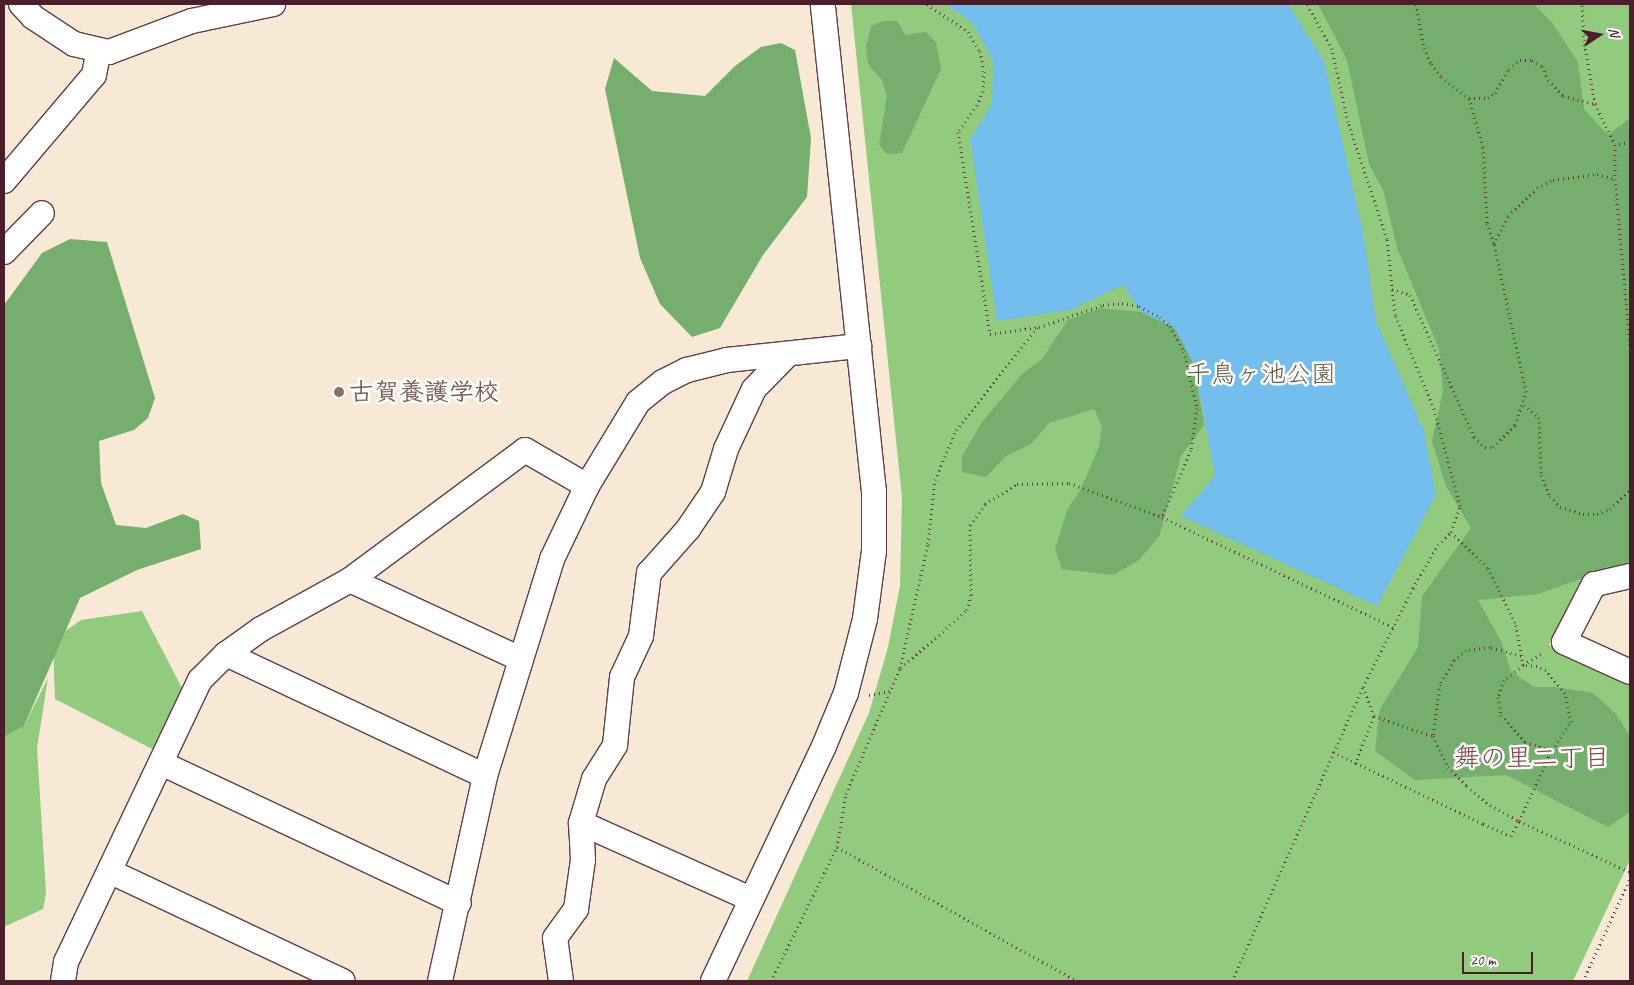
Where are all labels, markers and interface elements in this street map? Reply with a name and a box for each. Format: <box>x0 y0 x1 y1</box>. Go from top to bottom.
north arrow <box>1574 10 1624 60</box>
text: N <box>1605 26 1623 38</box>
park label: 千鳥ヶ池公園 <box>1186 359 1336 389</box>
place label: 古賀養護学校 <box>349 377 499 407</box>
marker: 古賀養護学校 <box>333 386 345 398</box>
district label: 舞の里二丁目 <box>1454 742 1610 774</box>
scale bar <box>1464 942 1535 974</box>
text: 20 m <box>1470 951 1496 970</box>

